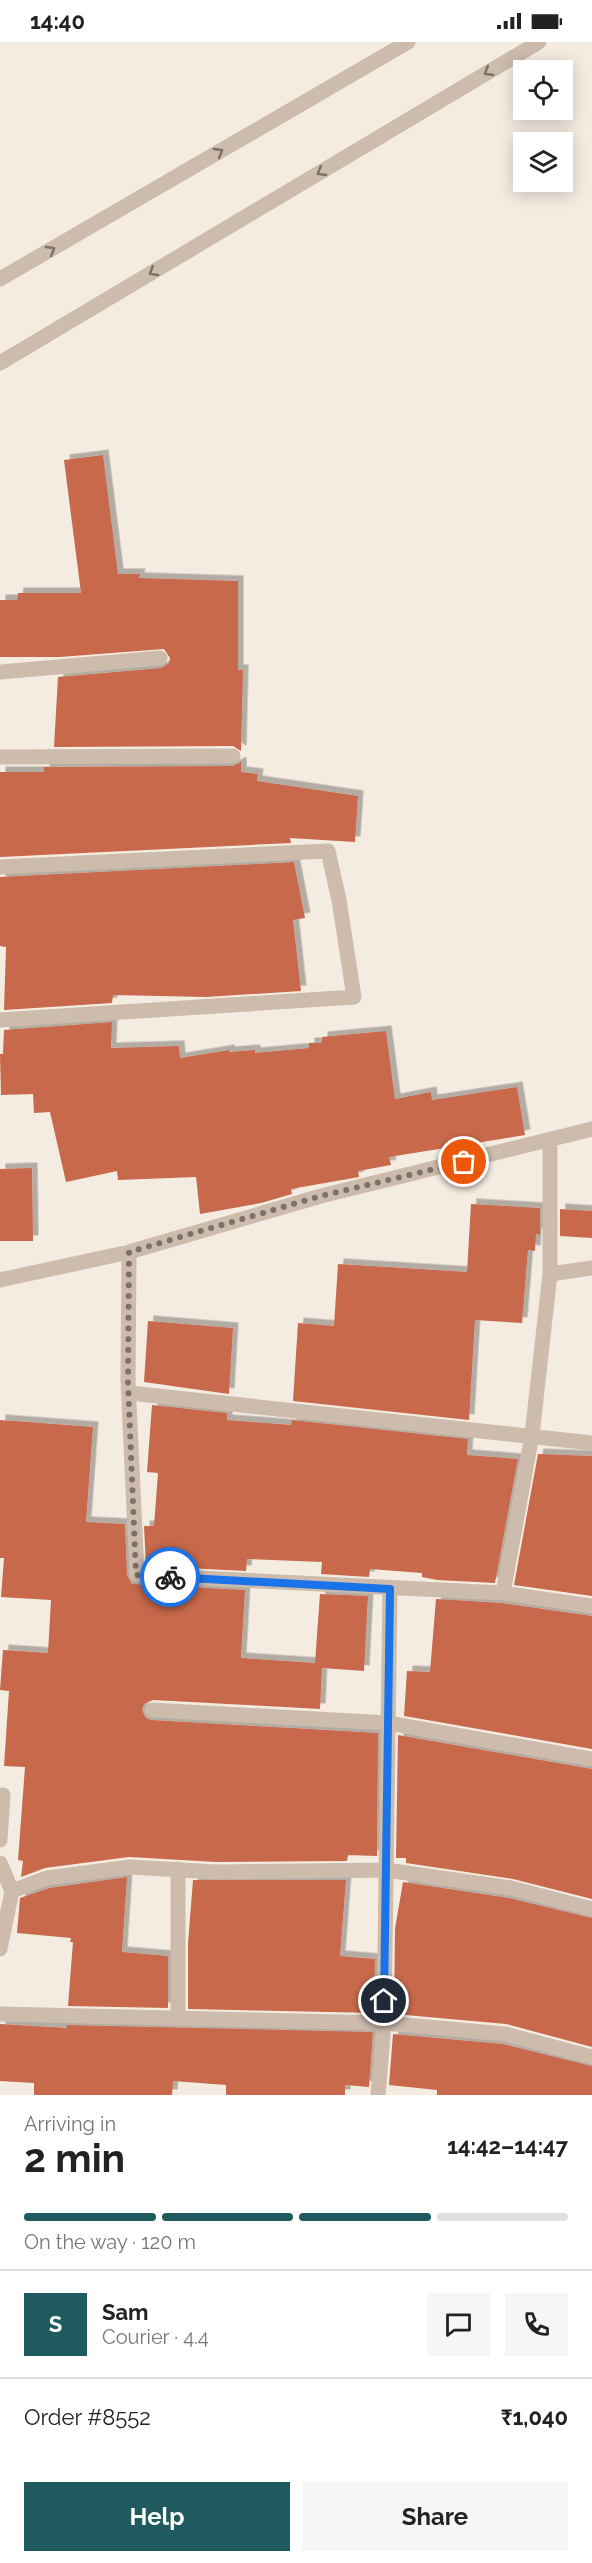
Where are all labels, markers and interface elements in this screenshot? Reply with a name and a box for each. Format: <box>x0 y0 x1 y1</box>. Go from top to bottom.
text: 14:40 <box>30 8 85 34</box>
map controls <box>513 60 573 192</box>
button: locate <box>513 60 573 120</box>
one-way arrow <box>484 65 494 76</box>
button: layers <box>513 132 573 192</box>
one-way arrow <box>213 147 223 159</box>
one-way arrow <box>317 164 327 176</box>
one-way arrow <box>44 245 55 257</box>
one-way arrow <box>149 264 159 276</box>
pin <box>438 1136 489 1187</box>
icon: bag <box>447 1145 480 1178</box>
courier <box>140 1547 200 1607</box>
icon: bike <box>154 1561 187 1594</box>
pin <box>358 1975 409 2026</box>
icon: home <box>367 1984 400 2017</box>
text: Arriving in <box>24 2112 116 2136</box>
text: 14:42–14:47 <box>447 2133 568 2159</box>
text: 2 min <box>24 2135 125 2181</box>
text: On the way · 120 m <box>24 2230 196 2254</box>
button: chat <box>427 2293 490 2356</box>
button: phone <box>505 2293 568 2356</box>
text: Sam <box>102 2299 149 2325</box>
text: S <box>49 2311 62 2337</box>
text: Courier · 4.4 <box>102 2325 209 2349</box>
text: Order #8552 <box>24 2404 151 2430</box>
text: ₹1,040 <box>501 2404 568 2430</box>
button: Help <box>24 2482 290 2551</box>
button: Share <box>302 2482 568 2551</box>

